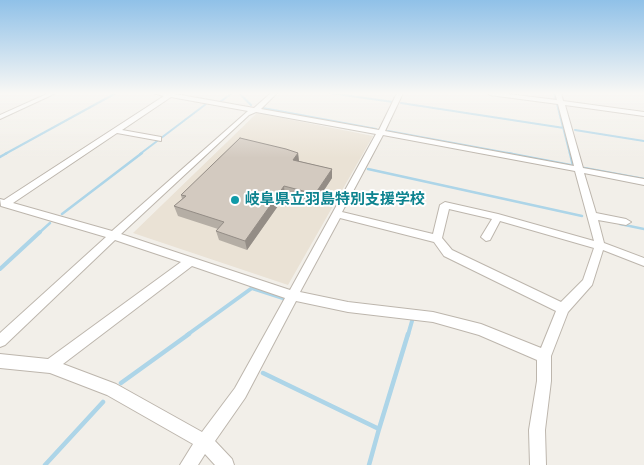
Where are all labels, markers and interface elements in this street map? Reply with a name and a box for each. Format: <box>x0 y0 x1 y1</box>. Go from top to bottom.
place label: 岐阜県立羽島特別支援学校 <box>245 191 425 209</box>
marker: 岐阜県立羽島特別支援学校 <box>229 194 241 206</box>

